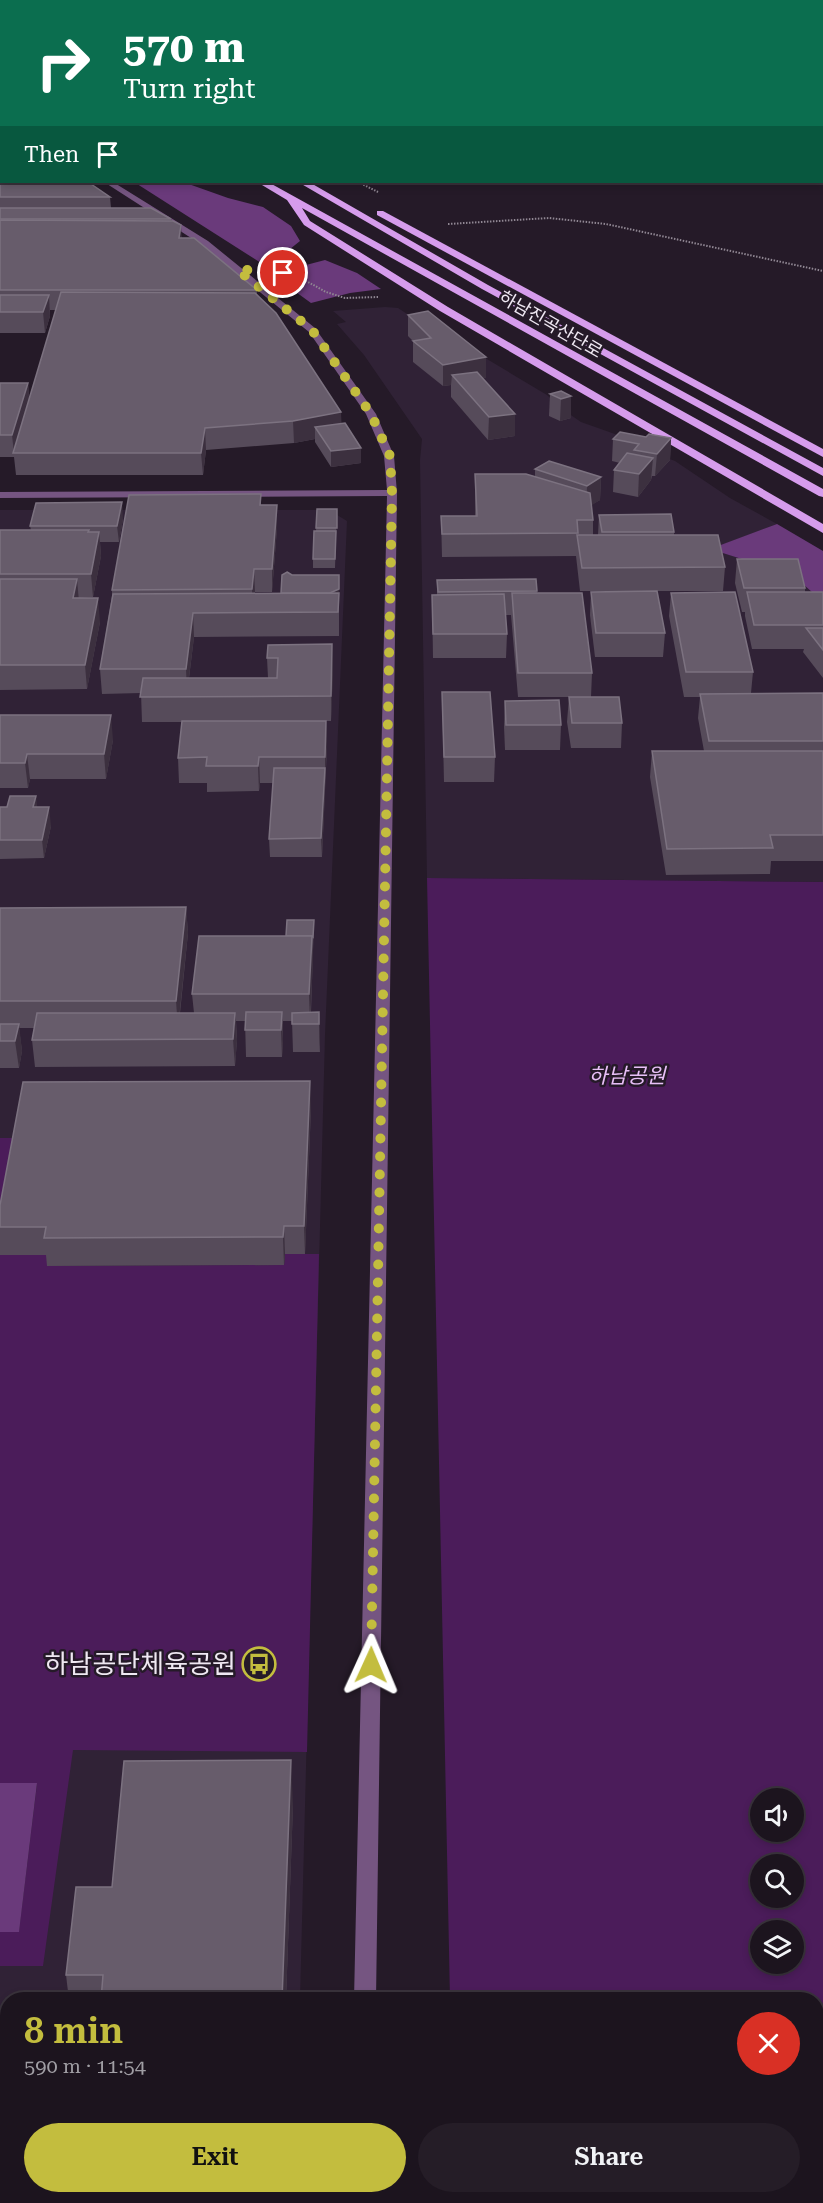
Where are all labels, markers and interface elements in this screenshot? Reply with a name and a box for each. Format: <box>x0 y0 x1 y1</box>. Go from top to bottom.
text: 570 m <box>123 23 245 72</box>
icon: right <box>24 24 102 102</box>
text: Turn right <box>123 73 256 105</box>
icon: arrive <box>91 138 124 171</box>
text: Then <box>24 142 79 167</box>
pin <box>257 247 308 298</box>
icon: arrive <box>266 256 299 289</box>
street label: 하남진곡산단로 <box>496 286 606 362</box>
park label: 하남공원 <box>588 1064 667 1088</box>
position arrow <box>339 1633 403 1697</box>
bus stop icon: 하남공단체육공원 <box>241 1646 277 1682</box>
place label: 하남공단체육공원 <box>45 1649 236 1679</box>
map controls <box>750 1788 804 1974</box>
button: sound <box>750 1788 804 1842</box>
button: search <box>750 1854 804 1908</box>
button: layers <box>750 1920 804 1974</box>
text: 8 min <box>24 2010 123 2052</box>
button: close <box>737 2012 800 2075</box>
text: 590 m · 11:54 <box>24 2054 146 2078</box>
button: Exit <box>24 2123 406 2192</box>
button: Share <box>418 2123 800 2192</box>

